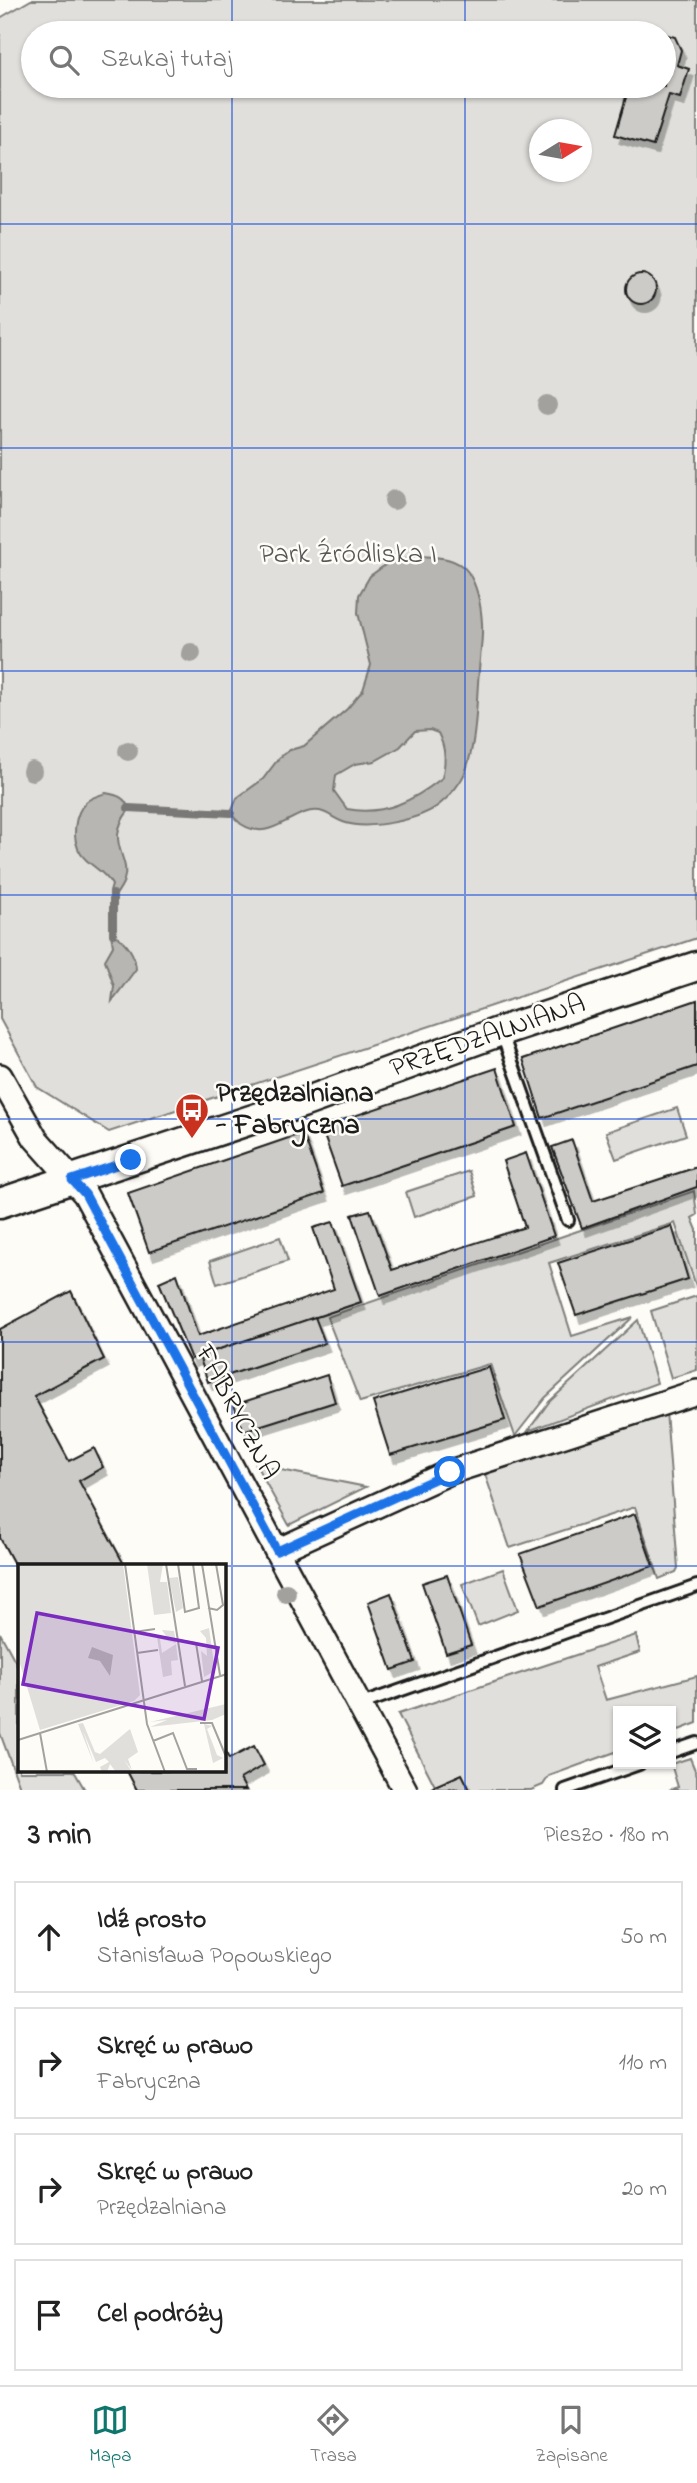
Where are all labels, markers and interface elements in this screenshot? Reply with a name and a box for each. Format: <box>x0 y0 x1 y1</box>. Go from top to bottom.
search box <box>21 21 676 98</box>
icon: search <box>45 41 83 79</box>
text: Szukaj tutaj <box>101 41 232 79</box>
north arrow <box>529 119 592 182</box>
park label: Park Źródliska I <box>259 535 437 576</box>
street label: PRZĘDZALNIANA <box>385 984 591 1090</box>
place label: Przędzalniana - Fabryczna <box>215 1074 374 1147</box>
bus stop icon: Przędzalniana - Fabryczna <box>173 1091 211 1140</box>
route end <box>115 1144 146 1175</box>
street label: FABRYCZNA <box>183 1337 289 1488</box>
route start <box>434 1456 465 1487</box>
inset map <box>18 1564 226 1772</box>
map controls <box>613 1706 676 1769</box>
button: layers <box>613 1706 676 1769</box>
text: 3 min <box>28 1814 91 1858</box>
text: Pieszo · 180 m <box>543 1819 669 1852</box>
text: Idź prosto <box>97 1902 206 1940</box>
icon: ahead <box>30 1918 68 1956</box>
text: 50 m <box>620 1921 667 1954</box>
text: Stanisława Popowskiego <box>97 1940 332 1973</box>
text: Skręć w prawo <box>97 2028 253 2066</box>
icon: right <box>30 2044 68 2082</box>
text: 110 m <box>619 2047 667 2080</box>
text: Fabryczna <box>97 2066 201 2099</box>
text: Skręć w prawo <box>97 2154 253 2192</box>
icon: right <box>30 2170 68 2208</box>
text: 20 m <box>622 2173 667 2206</box>
text: Przędzalniana <box>97 2192 227 2225</box>
icon: arrive <box>30 2296 68 2334</box>
text: Cel podróży <box>97 2296 223 2334</box>
tab: Mapa <box>89 2401 132 2470</box>
tab: Trasa <box>310 2401 357 2470</box>
tab: Zapisane <box>535 2401 608 2470</box>

